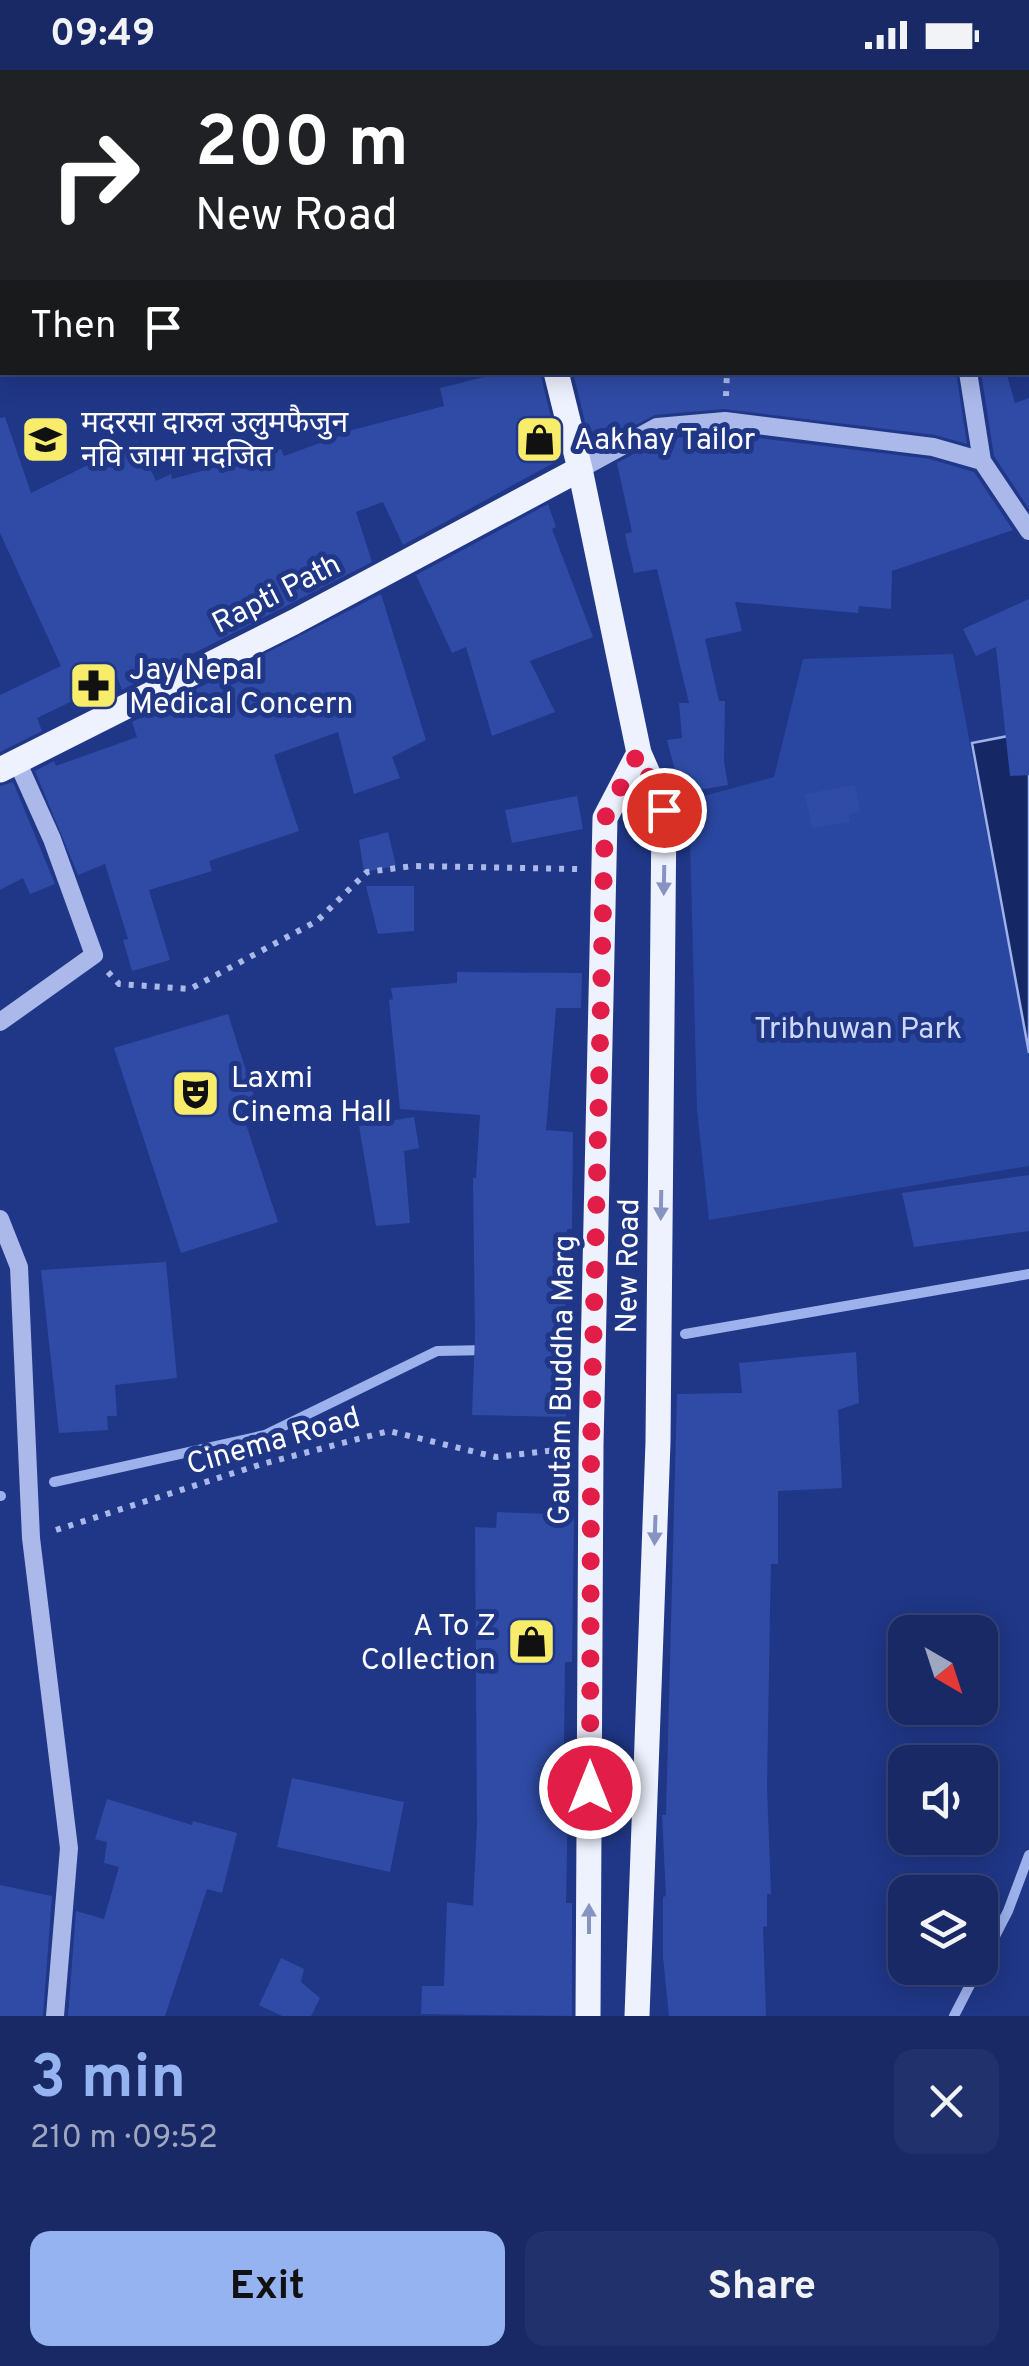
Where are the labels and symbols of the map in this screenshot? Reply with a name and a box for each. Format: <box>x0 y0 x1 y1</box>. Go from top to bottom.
place label: मदरसा दारुल उलुमफैजुन नवि जामा मदजित <box>81 404 349 477</box>
school or university icon: मदरसा दारुल उलुमफैजुन नवि जामा मदजित <box>20 413 72 465</box>
shop icon: Aakhay Tailor <box>513 413 565 465</box>
place label: Aakhay Tailor <box>574 423 756 460</box>
street label: Rapti Path <box>207 547 348 643</box>
place label: Jay Nepal Medical Concern <box>129 653 353 724</box>
pharmacy icon: Jay Nepal Medical Concern <box>68 660 120 712</box>
pin <box>622 768 707 853</box>
one-way arrow <box>655 864 671 896</box>
park label: Tribhuwan Park <box>754 1012 962 1049</box>
place label: Laxmi Cinema Hall <box>231 1061 392 1132</box>
theatre icon: Laxmi Cinema Hall <box>170 1068 222 1120</box>
one-way arrow <box>652 1189 668 1221</box>
street label: New Road <box>610 1198 649 1334</box>
street label: Gautam Buddha Marg <box>542 1235 585 1525</box>
street label: Cinema Road <box>183 1400 365 1485</box>
one-way arrow <box>647 1514 663 1546</box>
place label: A To Z Collection <box>361 1609 496 1680</box>
north arrow <box>888 1615 998 1725</box>
shop icon: A To Z Collection <box>505 1616 557 1668</box>
position arrow <box>538 1736 642 1840</box>
one-way arrow <box>581 1902 597 1934</box>

